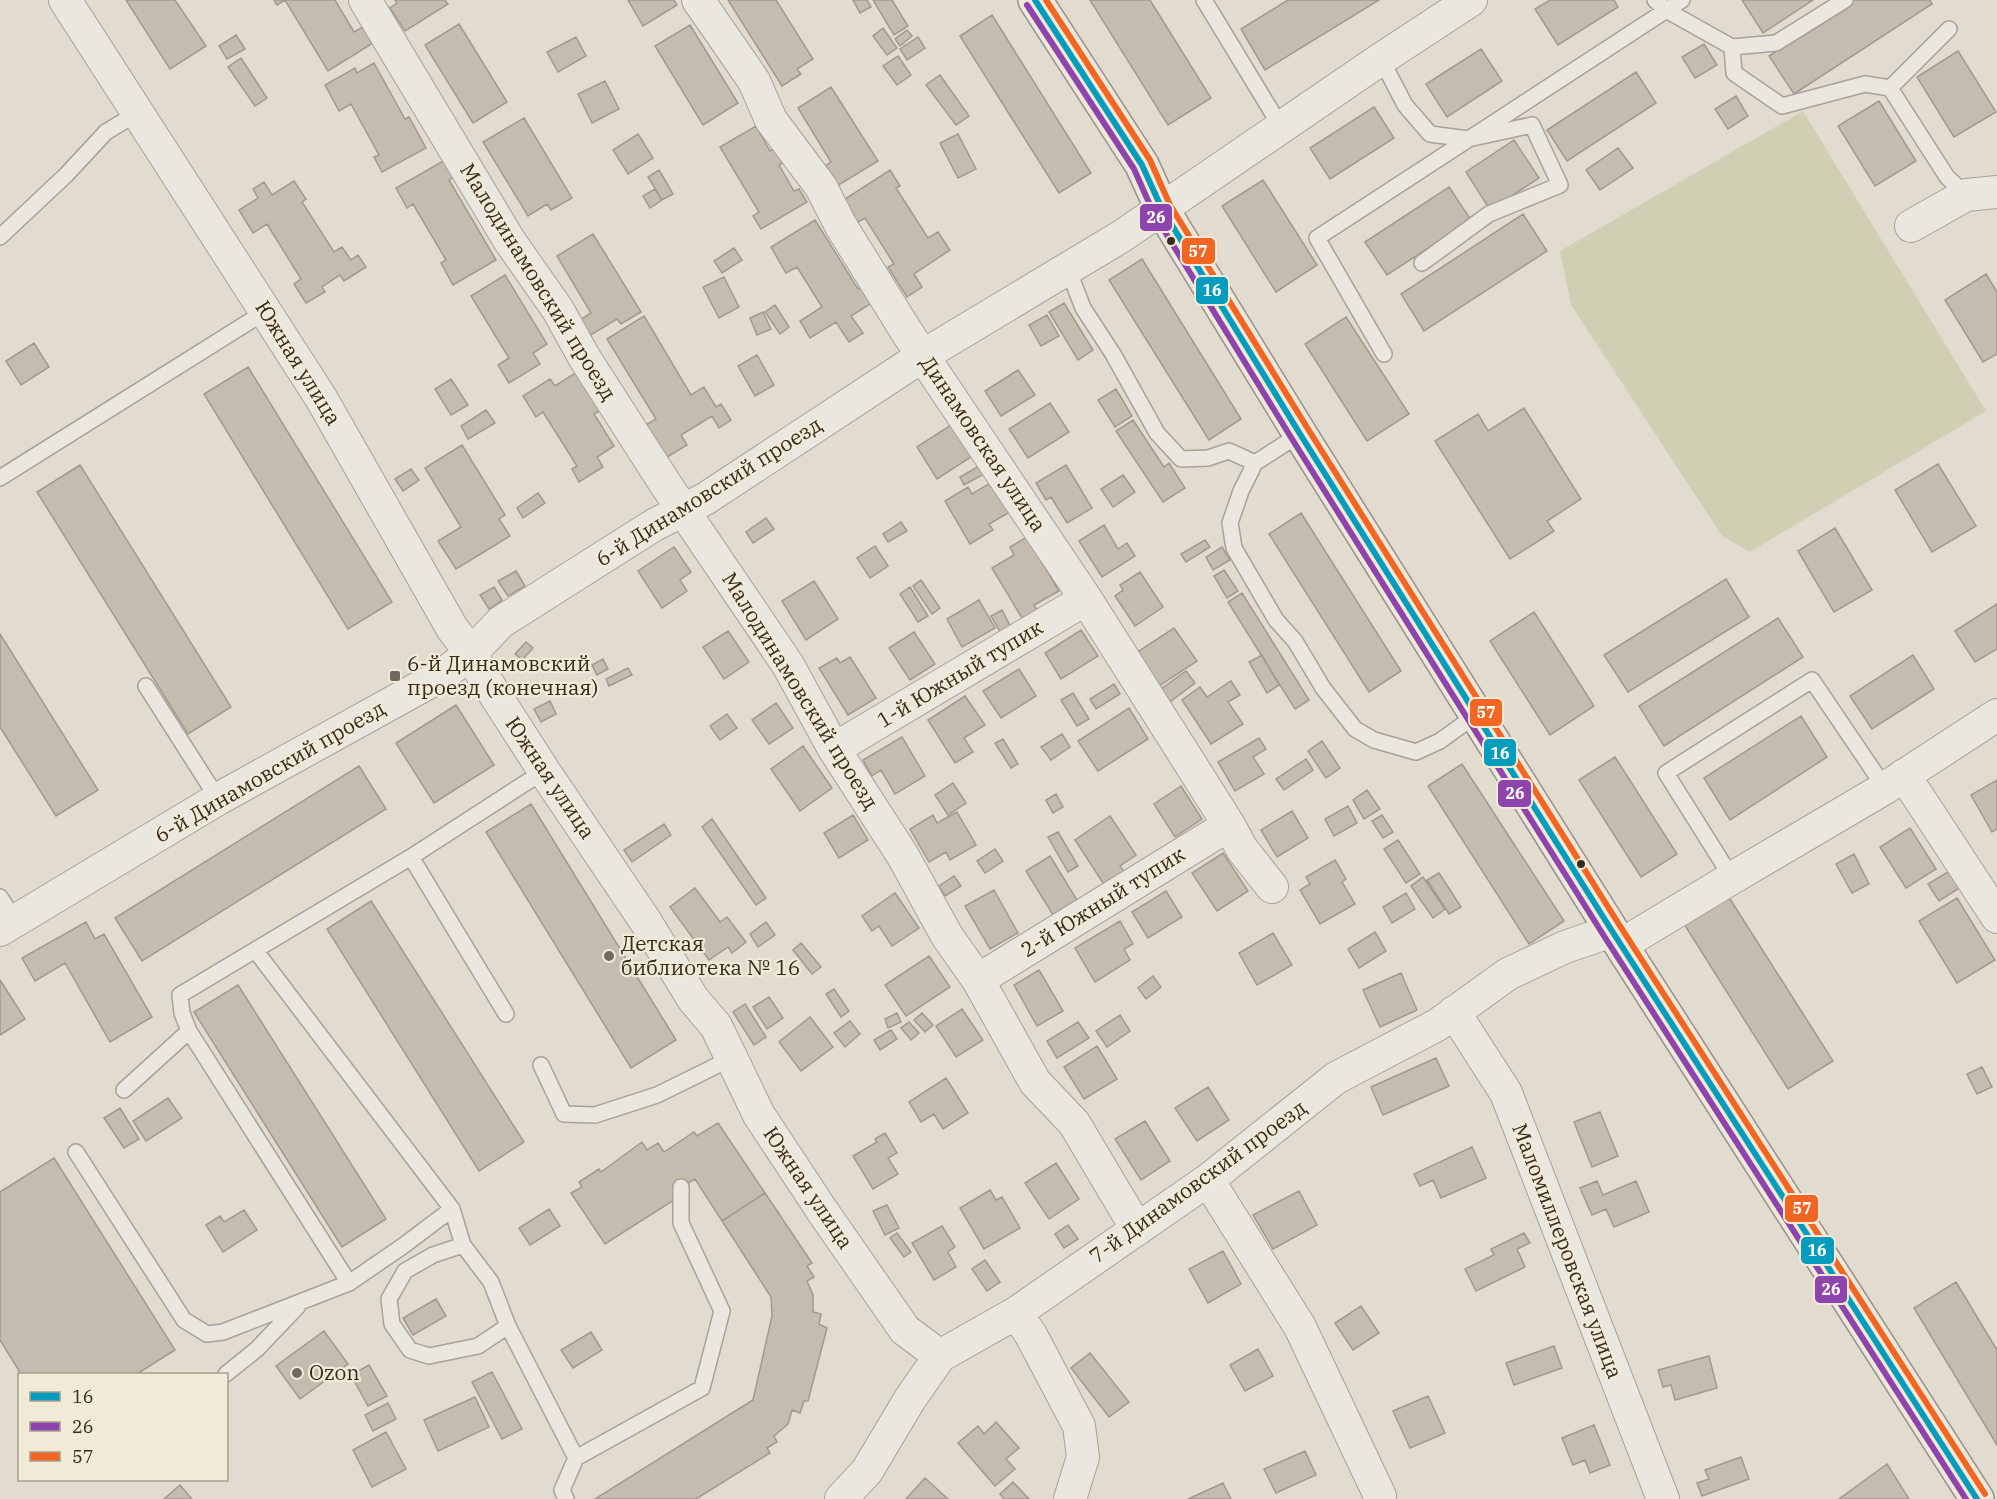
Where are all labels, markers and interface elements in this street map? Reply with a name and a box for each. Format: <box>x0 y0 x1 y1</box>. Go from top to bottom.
street label: Малодинамовский проезд <box>454 158 624 405</box>
line badge: 26 <box>1139 203 1173 232</box>
text: 26 <box>1146 207 1166 227</box>
unlabelled marker <box>1165 235 1177 247</box>
line badge: 57 <box>1181 237 1216 265</box>
text: 57 <box>1188 241 1208 261</box>
line badge: 16 <box>1195 276 1229 305</box>
text: 16 <box>1202 280 1222 300</box>
street label: Южная улица <box>249 295 348 430</box>
street label: Динамовская улица <box>914 350 1053 537</box>
street label: 6-й Динамовский проезд <box>590 410 827 572</box>
street label: Малодинамовский проезд <box>716 567 886 814</box>
street label: 1-й Южный тупик <box>871 613 1048 734</box>
place label: 6-й Динамовский проезд (конечная) <box>407 649 599 701</box>
marker: 6-й Динамовский проезд (конечная) <box>388 669 402 683</box>
street label: 6-й Динамовский проезд <box>149 693 390 849</box>
line badge: 57 <box>1469 698 1503 727</box>
text: 57 <box>1476 702 1496 722</box>
street label: Южная улица <box>500 711 602 844</box>
line badge: 16 <box>1483 738 1517 767</box>
text: 16 <box>1490 743 1510 763</box>
line badge: 26 <box>1497 779 1532 808</box>
text: 26 <box>1505 783 1525 803</box>
street label: 2-й Южный тупик <box>1015 839 1190 963</box>
unlabelled marker <box>1575 858 1587 870</box>
place label: Детская библиотека № 16 <box>621 929 800 981</box>
marker: Детская библиотека № 16 <box>602 949 616 963</box>
street label: 7-й Динамовский проезд <box>1083 1093 1312 1269</box>
street label: Маломиллеровская улица <box>1506 1119 1630 1382</box>
street label: Южная улица <box>758 1121 860 1254</box>
line badge: 57 <box>1784 1194 1819 1223</box>
text: 57 <box>1792 1198 1812 1218</box>
line badge: 16 <box>1800 1236 1835 1265</box>
text: 16 <box>1807 1240 1827 1260</box>
line badge: 26 <box>1814 1275 1848 1304</box>
text: 26 <box>1821 1279 1841 1299</box>
place label: Ozon <box>309 1358 360 1386</box>
marker: Ozon <box>290 1366 304 1380</box>
legend <box>18 1373 228 1481</box>
text: 16 <box>72 1385 94 1408</box>
text: 26 <box>72 1415 94 1438</box>
text: 57 <box>72 1445 94 1468</box>

